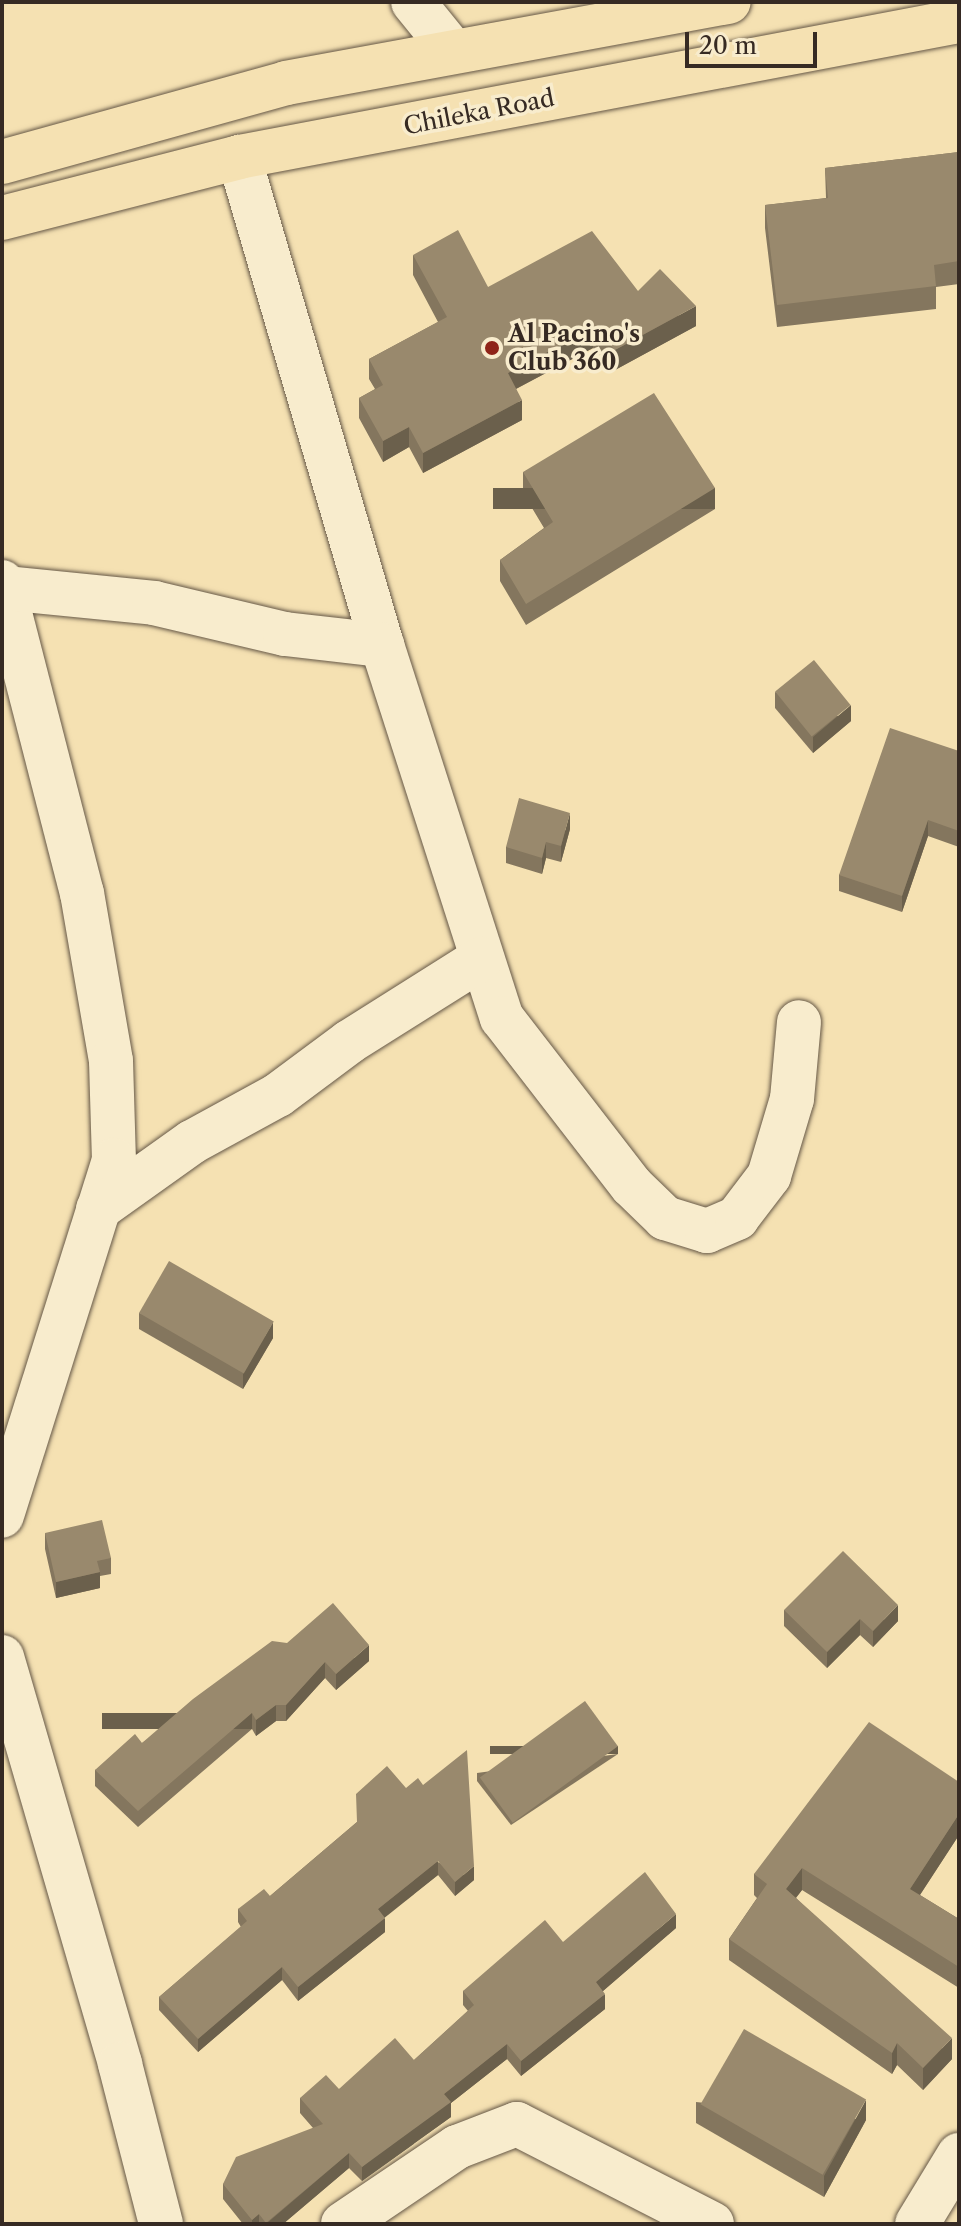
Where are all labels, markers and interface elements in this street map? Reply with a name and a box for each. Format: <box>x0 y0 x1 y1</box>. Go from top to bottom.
scale bar <box>689 16 821 66</box>
text: 20 m <box>699 31 757 60</box>
street label: Chileka Road <box>401 83 557 141</box>
place label: Al Pacino's Club 360 <box>508 320 640 376</box>
marker: Al Pacino's Club 360 <box>483 339 501 357</box>

